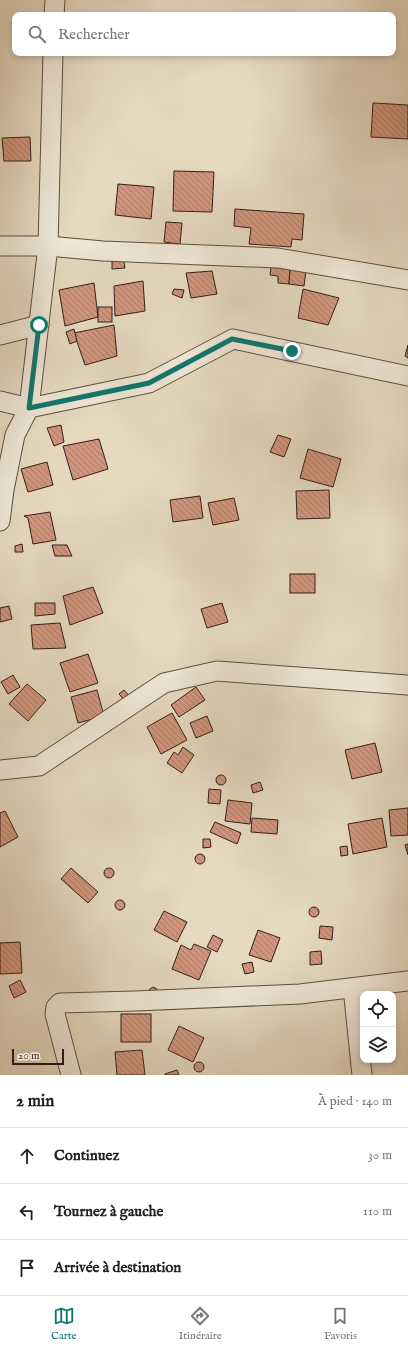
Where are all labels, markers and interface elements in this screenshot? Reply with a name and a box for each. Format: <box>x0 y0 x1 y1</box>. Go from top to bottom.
search box <box>12 12 396 56</box>
icon: search <box>26 23 48 45</box>
text: Rechercher <box>58 25 130 44</box>
route start <box>30 316 48 334</box>
route end <box>283 342 301 360</box>
map controls <box>360 991 396 1063</box>
button: locate <box>360 991 396 1027</box>
button: layers <box>360 1027 396 1063</box>
scale bar <box>12 1047 64 1066</box>
text: 20 m <box>18 1049 39 1063</box>
text: 2 min <box>16 1091 54 1112</box>
text: À pied · 140 m <box>318 1093 392 1110</box>
icon: ahead <box>16 1145 38 1167</box>
text: Continuez <box>54 1146 119 1165</box>
text: 30 m <box>368 1147 392 1164</box>
icon: left <box>16 1201 38 1223</box>
text: Tournez à gauche <box>54 1202 163 1221</box>
text: 110 m <box>363 1203 392 1220</box>
icon: arrive <box>16 1257 38 1279</box>
text: Arrivée à destination <box>54 1258 181 1277</box>
tab: Carte <box>51 1305 77 1343</box>
tab: Itinéraire <box>179 1305 222 1343</box>
tab: Favoris <box>324 1305 357 1343</box>

